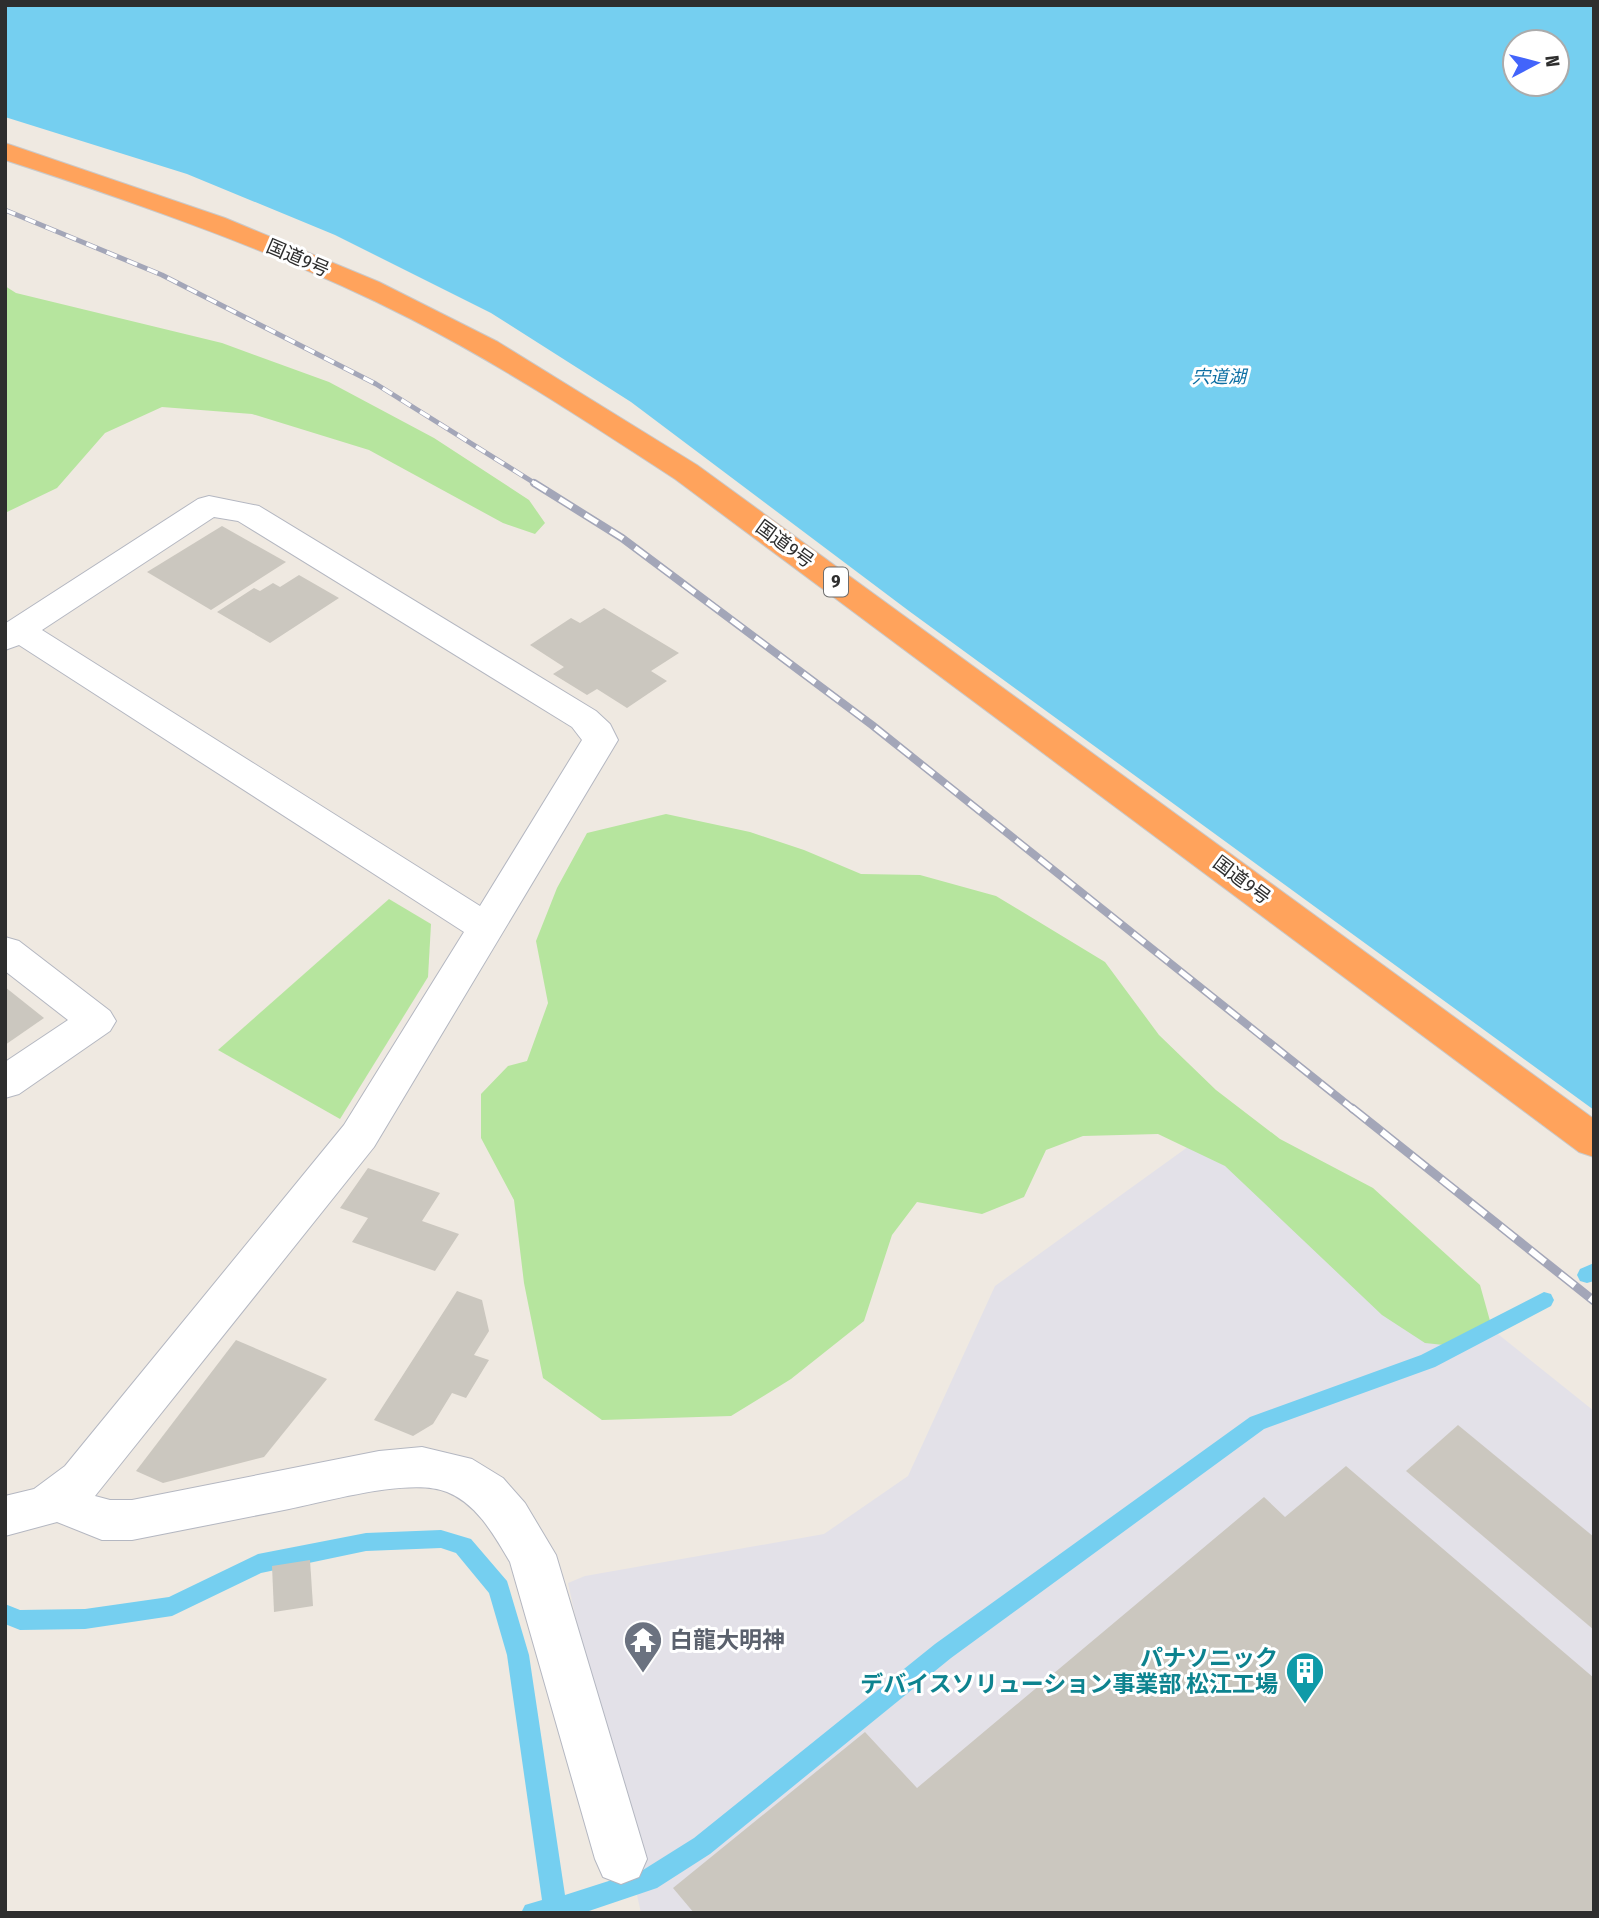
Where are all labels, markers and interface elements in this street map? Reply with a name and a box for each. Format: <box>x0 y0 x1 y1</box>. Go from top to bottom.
north arrow <box>1501 28 1571 98</box>
text: N <box>1540 54 1564 68</box>
street label: 国道9号 <box>263 234 333 282</box>
water label: 宍道湖 <box>1192 366 1249 388</box>
street label: 国道9号 <box>751 515 819 573</box>
road number: 9 <box>824 568 848 596</box>
street label: 国道9号 <box>1209 851 1275 909</box>
temple icon: 白龍大明神 <box>622 1619 664 1674</box>
place label: 白龍大明神 <box>670 1626 785 1654</box>
place label: パナソニック デバイスソリューション事業部 松江工場 <box>860 1644 1278 1698</box>
building icon: パナソニック デバイスソリューション事業部 松江工場 <box>1284 1650 1326 1705</box>

